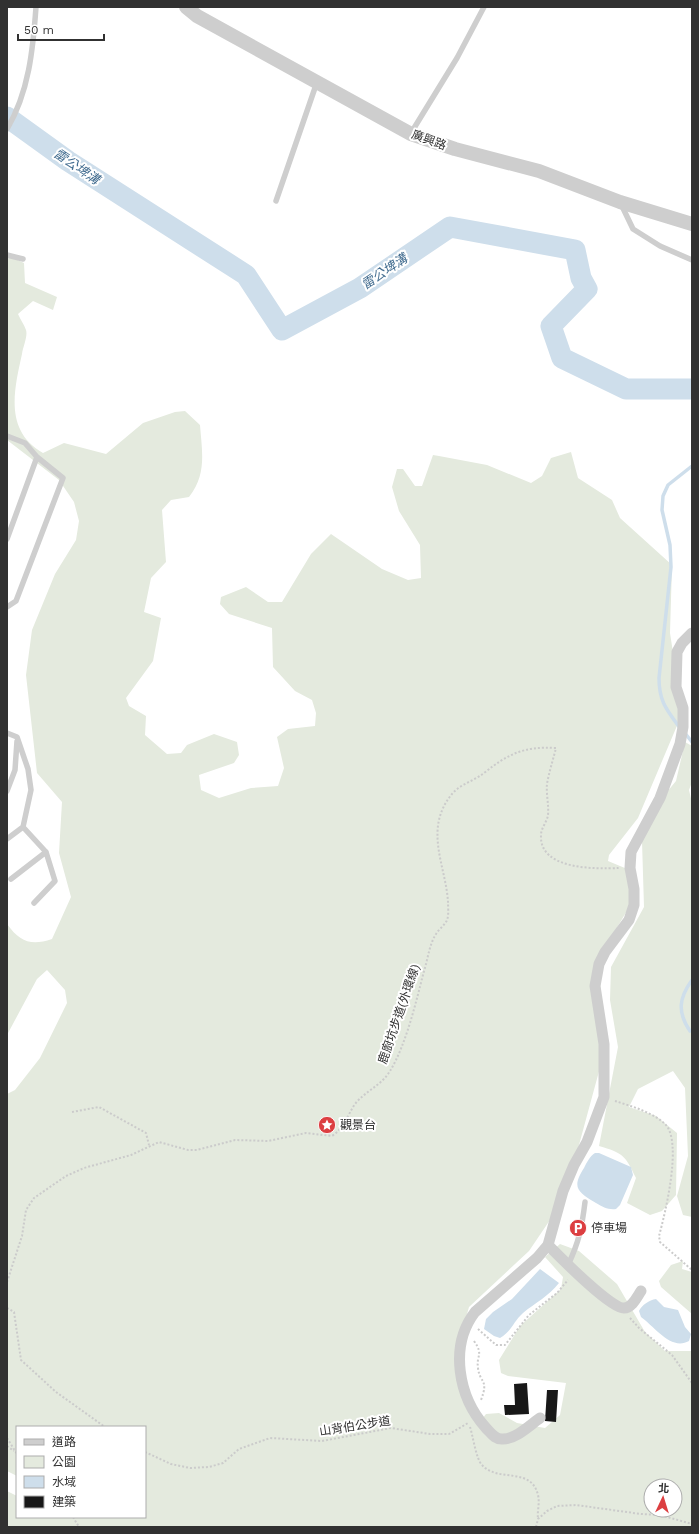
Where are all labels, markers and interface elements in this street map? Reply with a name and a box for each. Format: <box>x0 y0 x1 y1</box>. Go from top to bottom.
scale bar <box>18 16 104 42</box>
text: 50 m <box>24 23 54 37</box>
street label: 廣興路 <box>410 127 448 153</box>
water label: 雷公埤溝 <box>51 146 104 188</box>
water label: 雷公埤溝 <box>359 250 412 292</box>
street label: 鹿廚坑步道(外環線) <box>375 962 423 1066</box>
place icon: 觀景台 <box>317 1115 337 1135</box>
place label: 觀景台 <box>340 1118 376 1132</box>
parking icon: 停車場 <box>568 1218 588 1238</box>
place label: 停車場 <box>591 1221 627 1235</box>
street label: 山背伯公步道 <box>318 1413 392 1439</box>
legend <box>16 1426 146 1518</box>
text: 道路 <box>52 1435 76 1449</box>
text: 公園 <box>52 1455 76 1469</box>
text: 水域 <box>52 1475 76 1489</box>
north arrow <box>643 1478 683 1518</box>
text: 北 <box>658 1482 670 1495</box>
text: 建築 <box>52 1495 76 1509</box>

